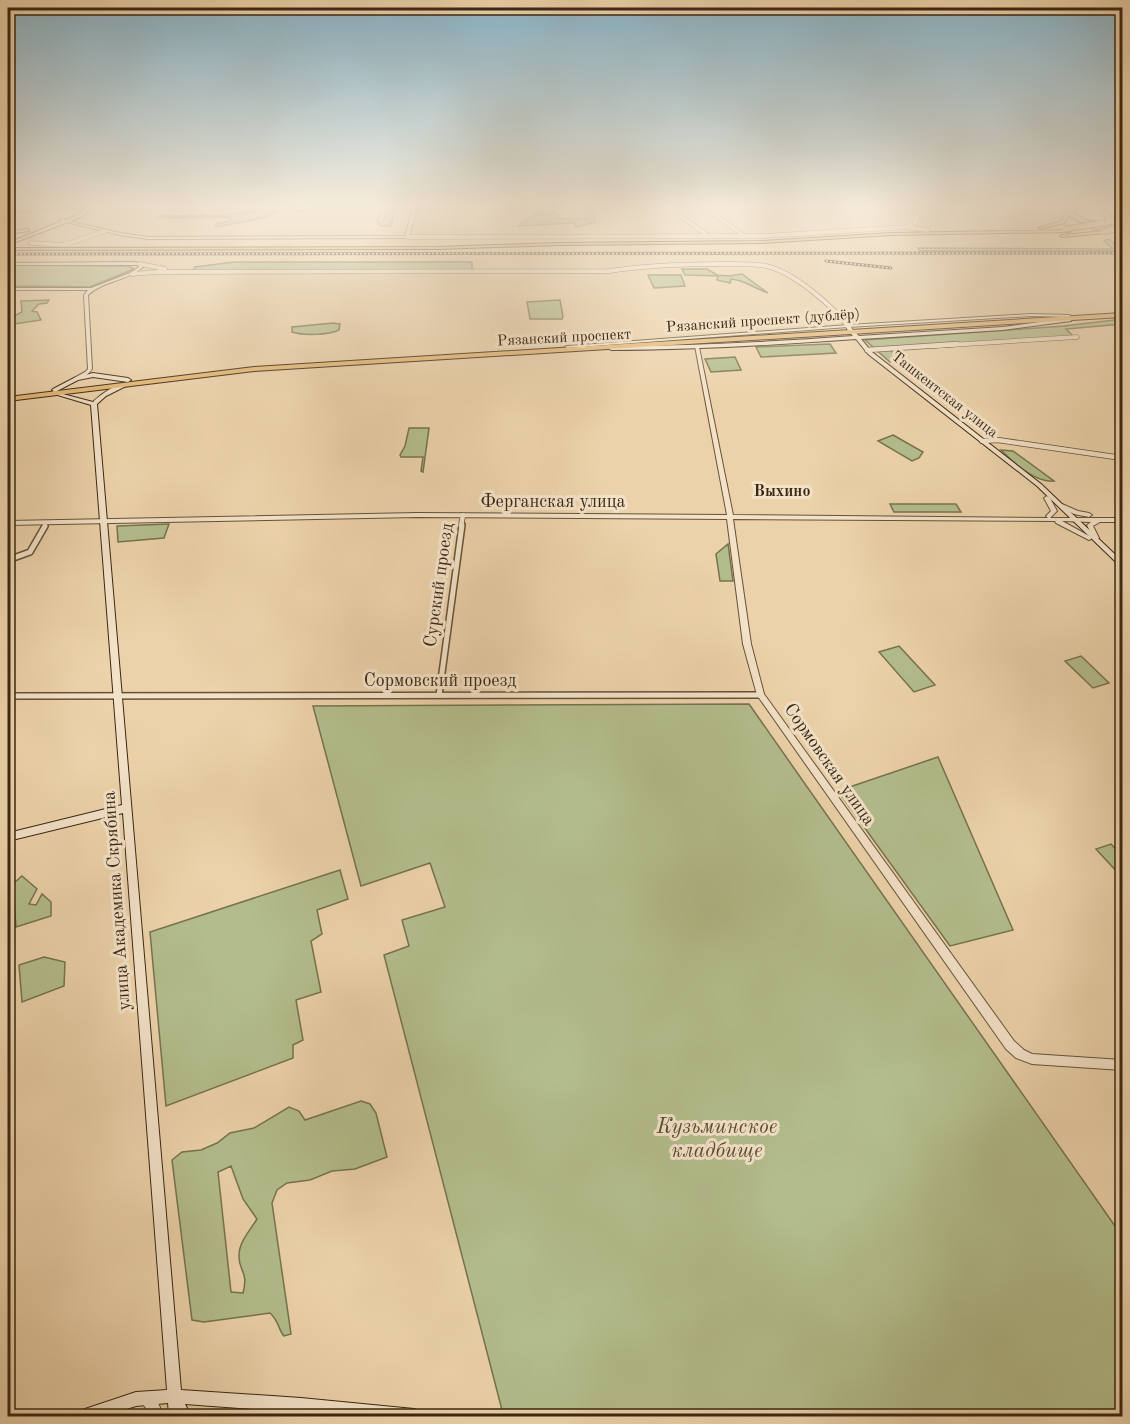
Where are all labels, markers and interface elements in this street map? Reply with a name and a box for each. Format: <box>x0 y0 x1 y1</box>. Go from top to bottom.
street label: Рязанский проспект (дублёр) <box>666 307 861 336</box>
street label: Рязанский проспект <box>497 327 632 350</box>
street label: Ташкентская улица <box>888 349 1001 442</box>
district label: Выхино <box>754 484 810 500</box>
street label: Ферганская улица <box>481 493 626 511</box>
street label: Сурский проезд <box>421 522 457 648</box>
street label: Сормовский проезд <box>364 672 516 690</box>
street label: Сормовская улица <box>780 700 878 829</box>
street label: улица Академика Скрябина <box>100 790 134 1011</box>
park label: Кузьминское кладбище <box>656 1117 777 1162</box>

